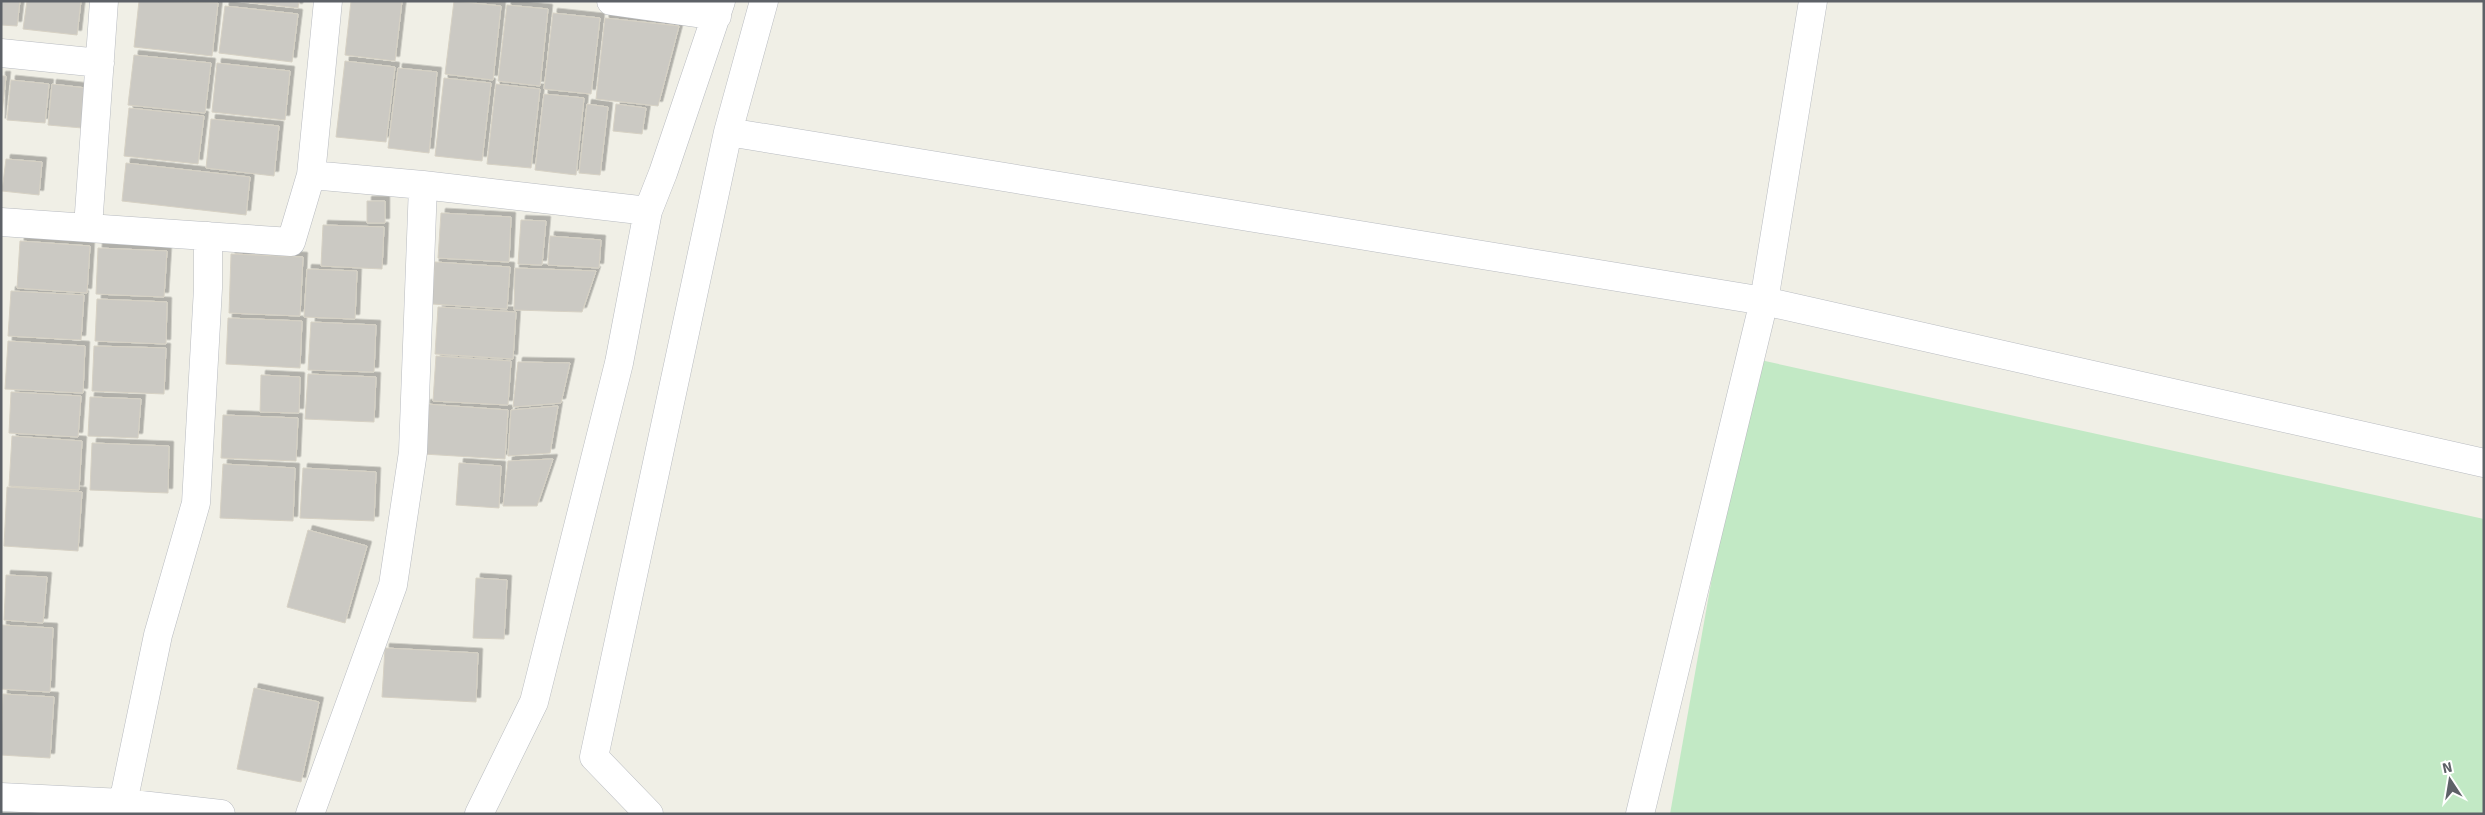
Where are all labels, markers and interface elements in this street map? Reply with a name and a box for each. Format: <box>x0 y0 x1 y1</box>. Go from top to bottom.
north arrow <box>2425 755 2475 805</box>
text: N <box>2441 758 2454 777</box>

